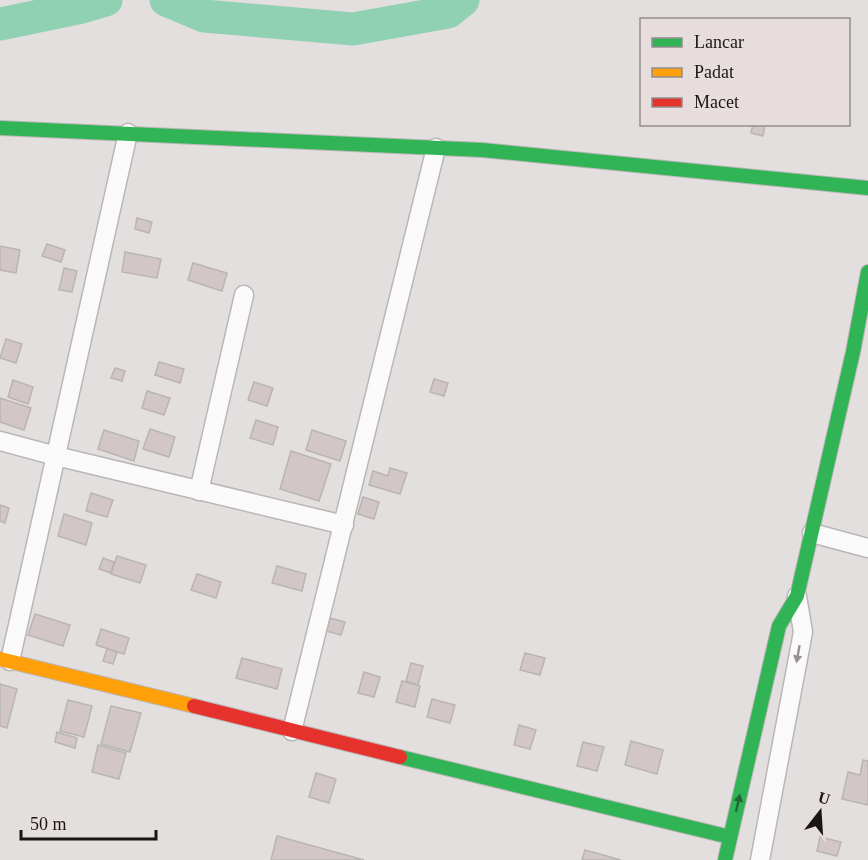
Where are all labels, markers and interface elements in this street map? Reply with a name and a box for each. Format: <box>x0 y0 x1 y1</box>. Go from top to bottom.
legend <box>640 18 850 126</box>
text: Lancar <box>694 32 744 52</box>
text: Padat <box>694 62 734 82</box>
text: Macet <box>694 92 739 112</box>
one-way arrow <box>794 645 803 664</box>
north arrow <box>790 782 850 842</box>
text: U <box>816 788 833 808</box>
one-way arrow <box>733 794 743 812</box>
scale bar <box>21 803 156 841</box>
text: 50 m <box>30 814 67 834</box>

